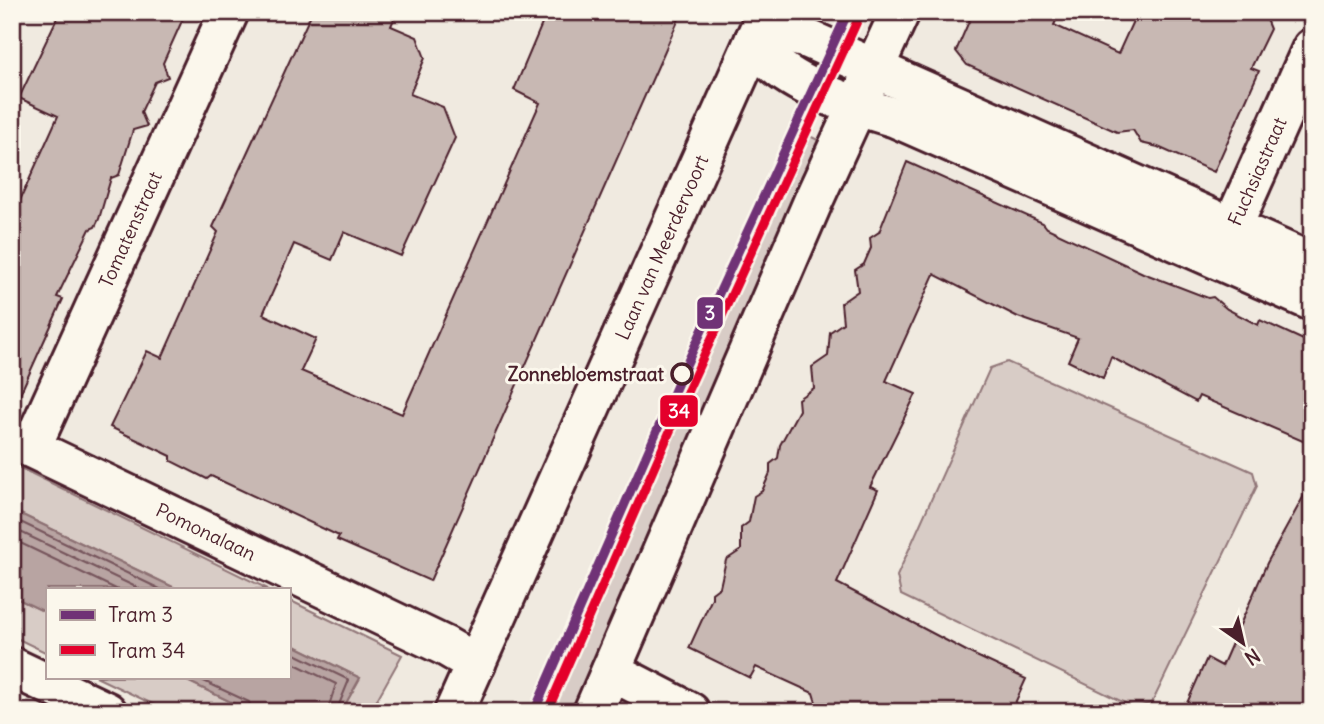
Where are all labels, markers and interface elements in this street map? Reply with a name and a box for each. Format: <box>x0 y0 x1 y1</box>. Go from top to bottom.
street label: Fuchsiastraat <box>1222 114 1292 229</box>
street label: Laan van Meerdervoort <box>610 151 714 344</box>
street label: Tomatenstraat <box>93 168 167 291</box>
line badge: 3 <box>696 296 724 330</box>
text: 3 <box>705 301 715 325</box>
place label: Zonnebloemstraat <box>508 362 665 386</box>
marker: Zonnebloemstraat <box>671 363 693 385</box>
line badge: 34 <box>659 394 699 428</box>
text: 34 <box>668 399 690 423</box>
street label: Pomonalaan <box>152 498 260 566</box>
legend <box>46 588 290 678</box>
text: Tram 3 <box>108 601 173 628</box>
north arrow <box>1208 608 1278 678</box>
text: Tram 34 <box>108 637 185 664</box>
text: N <box>1240 643 1265 671</box>

